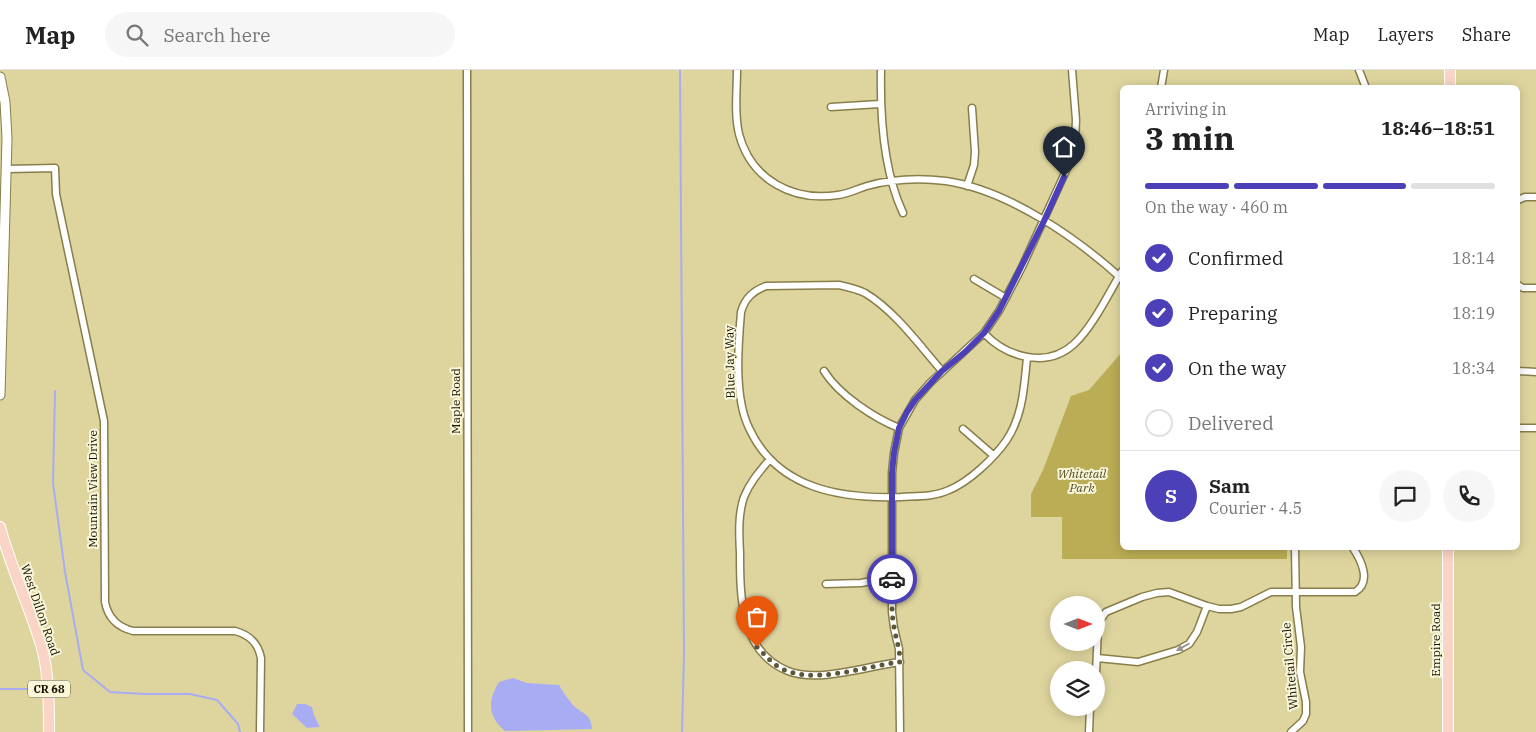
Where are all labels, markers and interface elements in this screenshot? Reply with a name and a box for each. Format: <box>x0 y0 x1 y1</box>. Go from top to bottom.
search box <box>105 12 455 57</box>
text: Map <box>25 19 75 51</box>
icon: search <box>123 21 151 49</box>
text: Search here <box>163 23 270 47</box>
text: Map <box>1313 23 1350 46</box>
text: Layers <box>1378 23 1434 46</box>
text: Share <box>1462 23 1511 46</box>
text: Arriving in <box>1145 99 1227 119</box>
text: 18:46–18:51 <box>1381 116 1495 140</box>
text: 3 min <box>1145 117 1235 159</box>
pin <box>1043 126 1085 177</box>
icon: home <box>1050 133 1078 161</box>
text: On the way · 460 m <box>1145 197 1288 217</box>
icon: check <box>1145 244 1173 272</box>
text: Confirmed <box>1188 246 1283 270</box>
text: 18:14 <box>1452 248 1495 268</box>
icon: check <box>1145 299 1173 327</box>
text: Preparing <box>1188 301 1277 325</box>
text: 18:19 <box>1452 303 1495 323</box>
street label: Blue Jay Way <box>721 325 738 399</box>
icon: check <box>1145 354 1173 382</box>
text: On the way <box>1188 356 1286 380</box>
text: 18:34 <box>1452 358 1495 378</box>
street label: Maple Road <box>448 368 463 434</box>
text: Delivered <box>1188 411 1274 435</box>
street label: Mountain View Drive <box>85 430 100 548</box>
park label: Whitetail Park <box>1058 466 1107 495</box>
button: chat <box>1379 470 1431 522</box>
button: phone <box>1443 470 1495 522</box>
text: Sam <box>1209 474 1250 498</box>
text: S <box>1165 484 1177 508</box>
text: Courier · 4.5 <box>1209 498 1302 518</box>
courier <box>867 554 917 604</box>
street label: West Dillon Road <box>18 562 63 657</box>
icon: car <box>878 565 906 593</box>
pin <box>736 596 778 647</box>
north arrow <box>1050 596 1105 651</box>
map controls <box>1050 596 1105 716</box>
icon: bag <box>743 603 771 631</box>
street label: Empire Road <box>1428 603 1443 677</box>
street label: Whitetail Circle <box>1278 622 1301 710</box>
one-way arrow <box>1175 643 1190 651</box>
button: layers <box>1050 661 1105 716</box>
road number: CR 68 <box>28 680 70 698</box>

